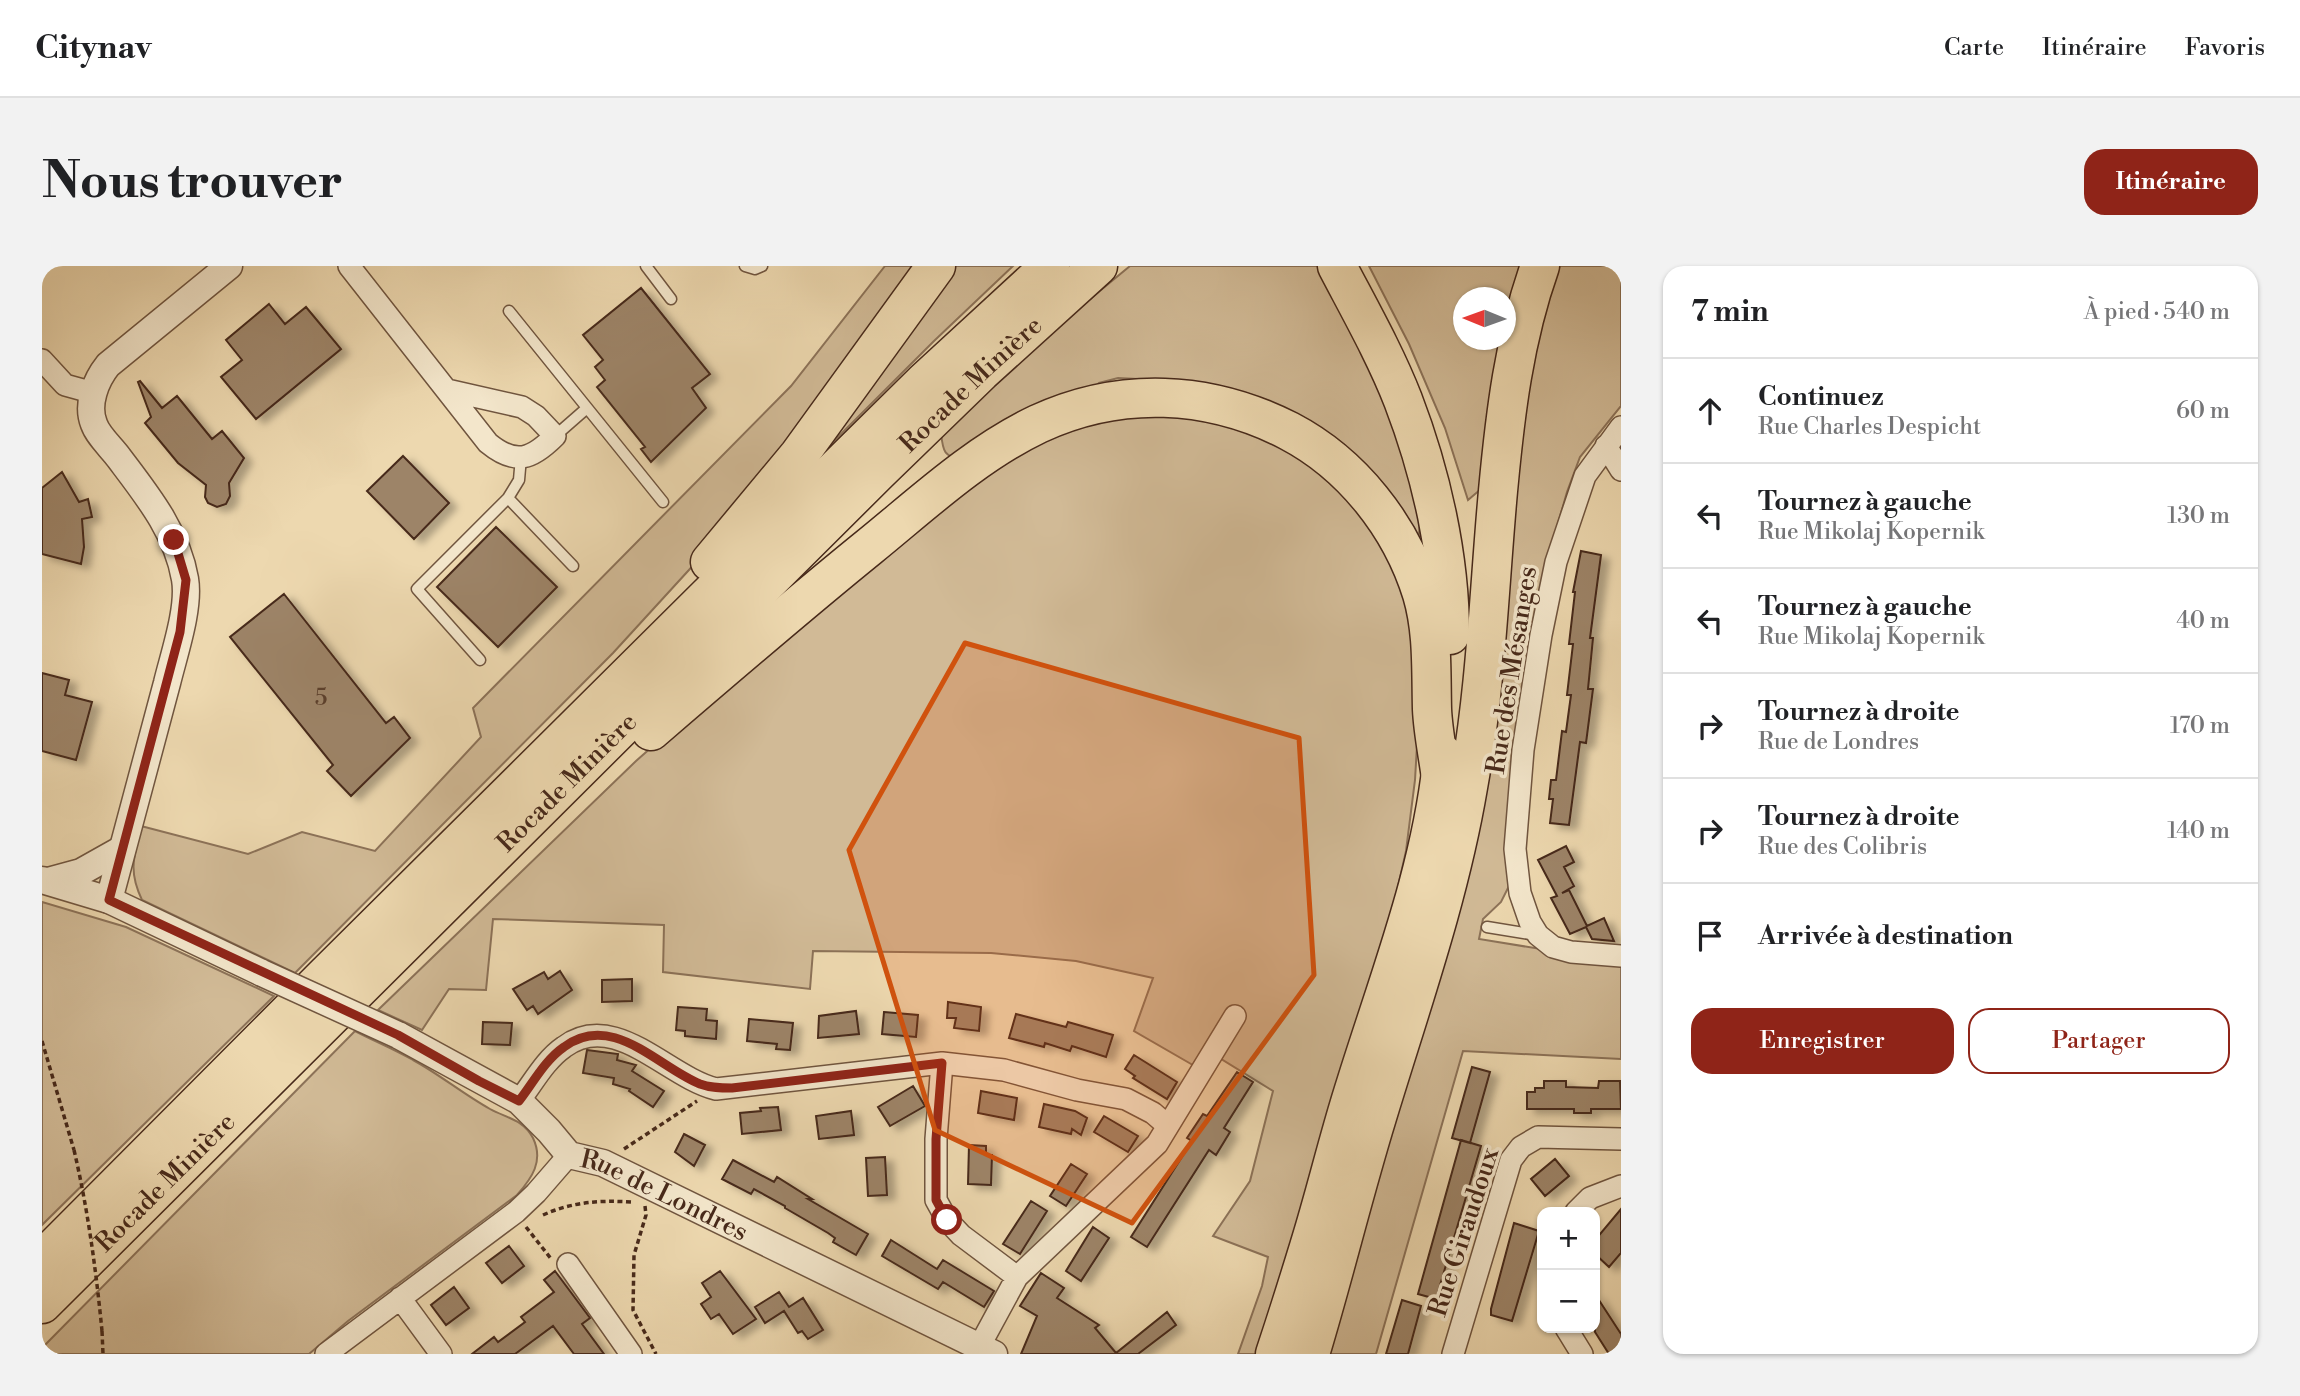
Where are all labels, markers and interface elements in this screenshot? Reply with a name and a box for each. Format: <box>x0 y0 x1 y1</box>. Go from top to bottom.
text: Citynav <box>35 28 152 69</box>
text: Carte <box>1944 33 2004 63</box>
text: Itinéraire <box>2042 33 2147 63</box>
text: Favoris <box>2185 33 2265 63</box>
button: Itinéraire <box>2084 149 2258 215</box>
text: Nous trouver <box>42 152 343 213</box>
north arrow <box>1453 287 1516 350</box>
text: 7 min <box>1691 293 1769 331</box>
text: À pied · 540 m <box>2084 298 2230 326</box>
street label: Rocade Minière <box>893 310 1049 460</box>
text: Continuez <box>1758 381 1884 413</box>
icon: ahead <box>1691 392 1729 430</box>
text: 60 m <box>2176 397 2230 425</box>
text: Rue Charles Despicht <box>1758 413 1981 441</box>
text: Tournez à gauche <box>1758 486 1972 518</box>
icon: left <box>1691 497 1729 535</box>
text: 130 m <box>2167 502 2230 530</box>
text: Rue Mikolaj Kopernik <box>1758 518 1985 546</box>
route end <box>158 524 189 555</box>
street label: Rue des Mésanges <box>1480 564 1544 776</box>
text: Tournez à gauche <box>1758 591 1972 623</box>
icon: left <box>1691 602 1729 640</box>
text: 40 m <box>2176 607 2230 635</box>
text: Rue Mikolaj Kopernik <box>1758 623 1985 651</box>
house number: 5 <box>315 684 327 712</box>
text: Tournez à droite <box>1758 696 1960 728</box>
street label: Rocade Minière <box>490 706 644 859</box>
icon: right <box>1691 707 1729 745</box>
text: 170 m <box>2170 712 2230 740</box>
text: Rue de Londres <box>1758 728 1919 756</box>
text: Tournez à droite <box>1758 801 1960 833</box>
icon: right <box>1691 812 1729 850</box>
text: 140 m <box>2167 817 2230 845</box>
text: Rue des Colibris <box>1758 833 1927 861</box>
icon: arrive <box>1691 917 1729 955</box>
text: Arrivée à destination <box>1758 920 2013 952</box>
button: Enregistrer <box>1691 1008 1954 1074</box>
button: Partager <box>1968 1008 2230 1074</box>
street label: Rocade Minière <box>88 1106 242 1259</box>
street label: Rue de Londres <box>577 1143 753 1248</box>
street label: Rue Giraudoux <box>1422 1143 1507 1321</box>
route start <box>931 1204 962 1235</box>
map controls <box>1537 1207 1600 1333</box>
button: + <box>1537 1207 1600 1270</box>
button: − <box>1537 1270 1600 1333</box>

